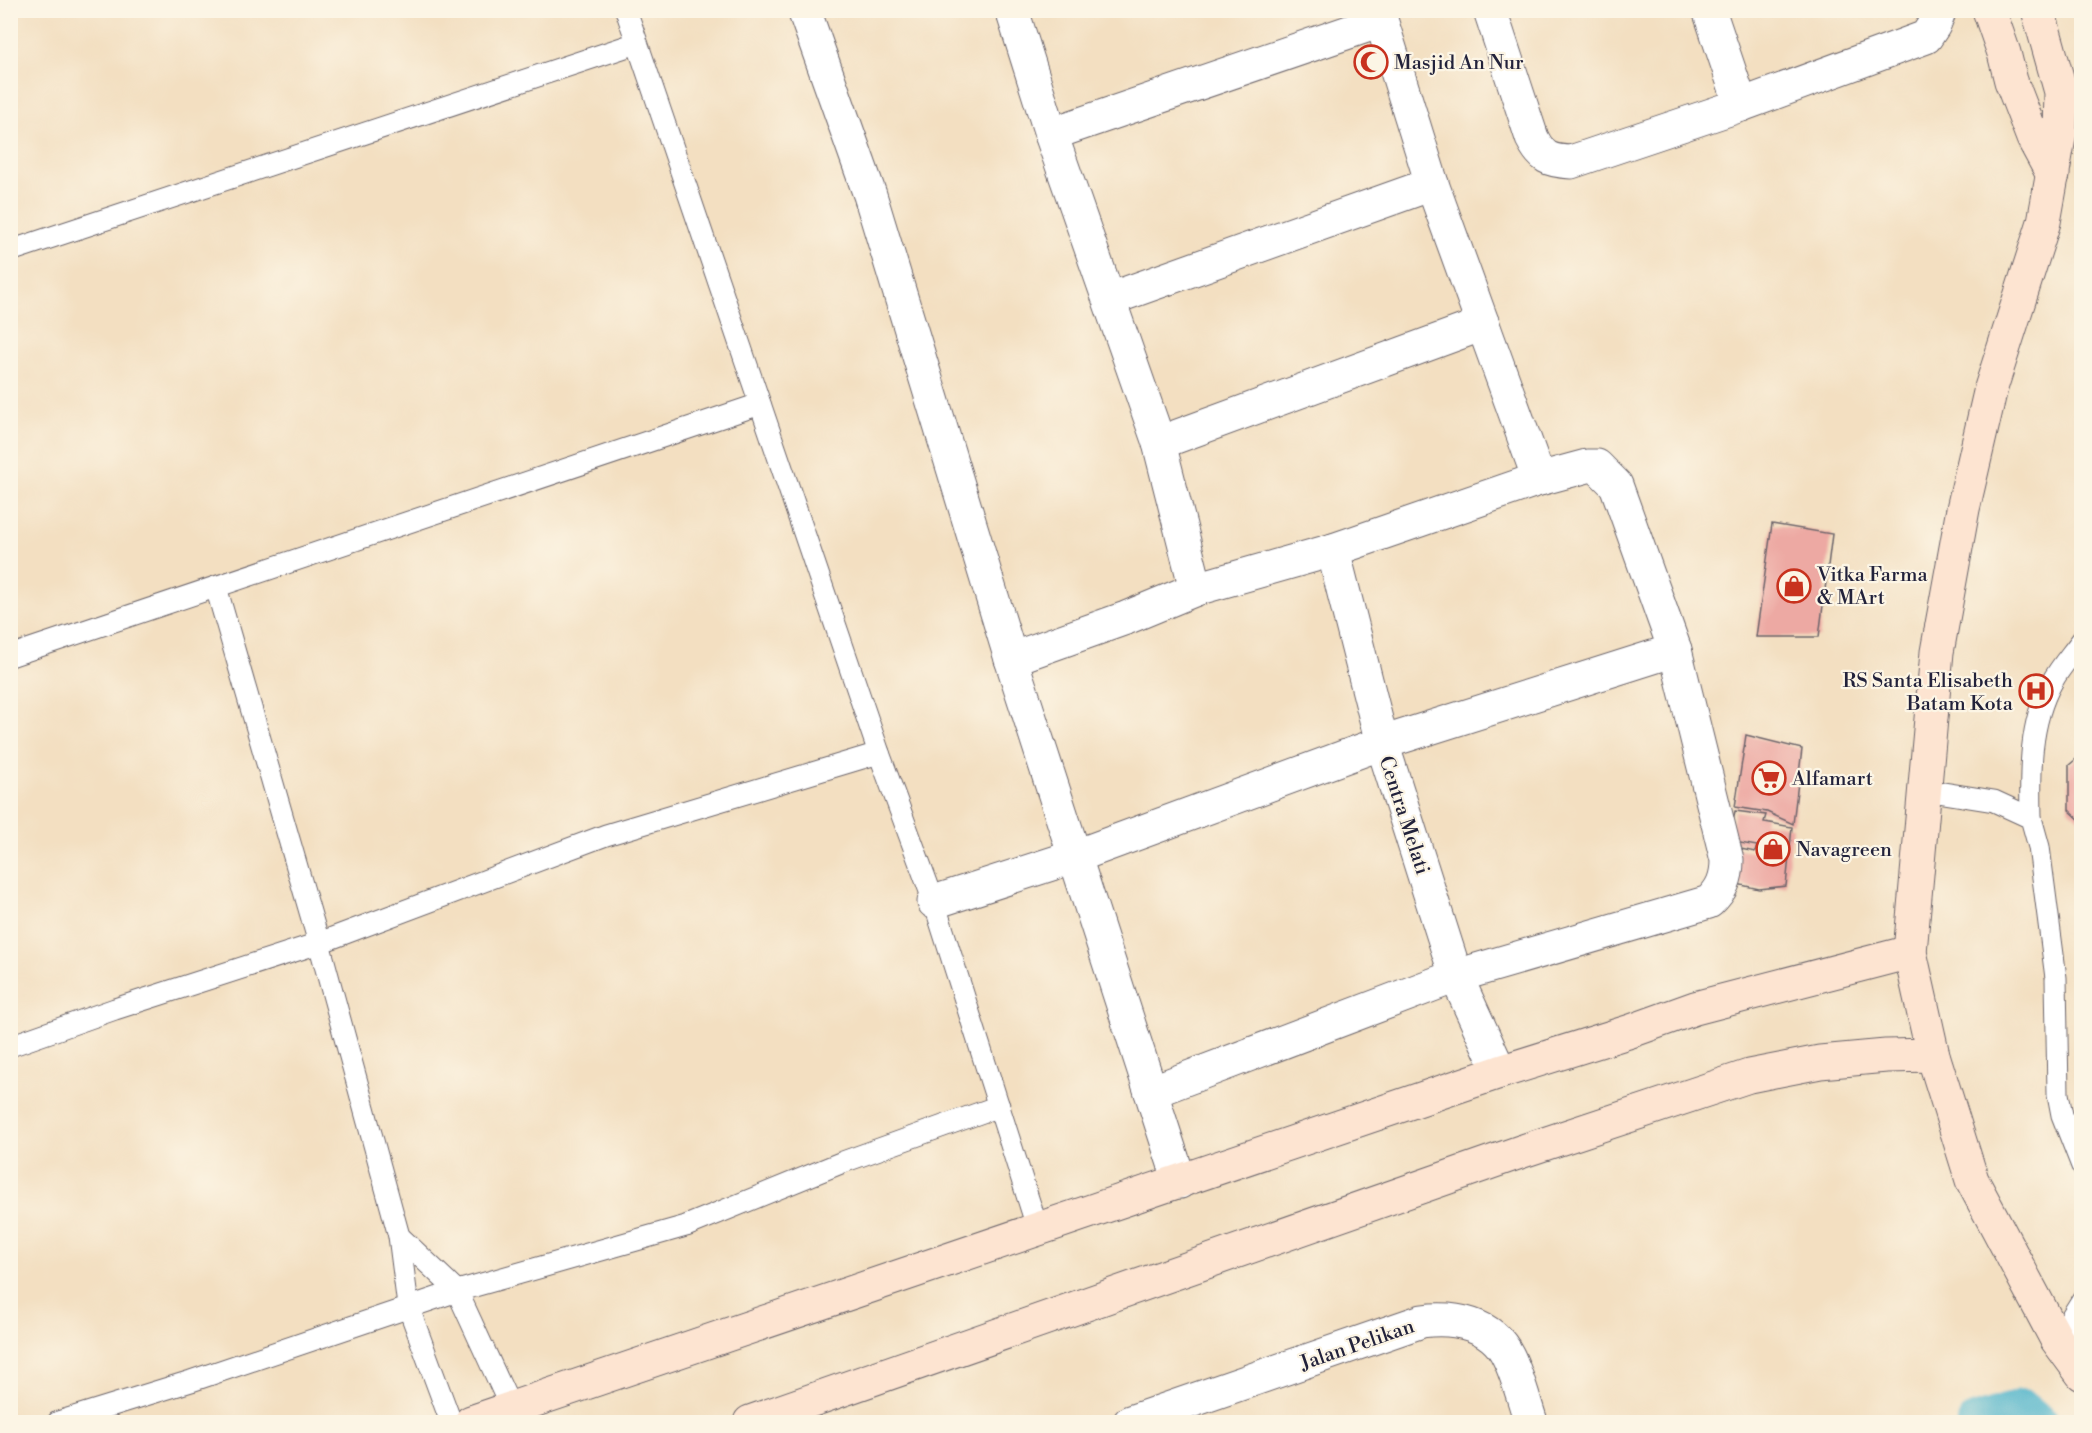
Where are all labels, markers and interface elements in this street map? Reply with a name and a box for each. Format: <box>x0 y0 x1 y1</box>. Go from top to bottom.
mosque icon: Masjid An Nur <box>1353 44 1389 80</box>
place label: Masjid An Nur <box>1394 51 1524 76</box>
place label: Vitka Farma & MArt <box>1816 563 1928 611</box>
shop icon: Vitka Farma & MArt <box>1776 568 1812 604</box>
place label: RS Santa Elisabeth Batam Kota <box>1842 669 2014 717</box>
hospital icon: RS Santa Elisabeth Batam Kota <box>2018 673 2054 709</box>
street label: Centra Melati <box>1373 753 1435 878</box>
supermarket icon: Alfamart <box>1751 760 1787 796</box>
place label: Alfamart <box>1791 767 1873 792</box>
shop icon: Navagreen <box>1755 831 1791 867</box>
place label: Navagreen <box>1796 838 1892 863</box>
street label: Jalan Pelikan <box>1296 1314 1418 1377</box>

